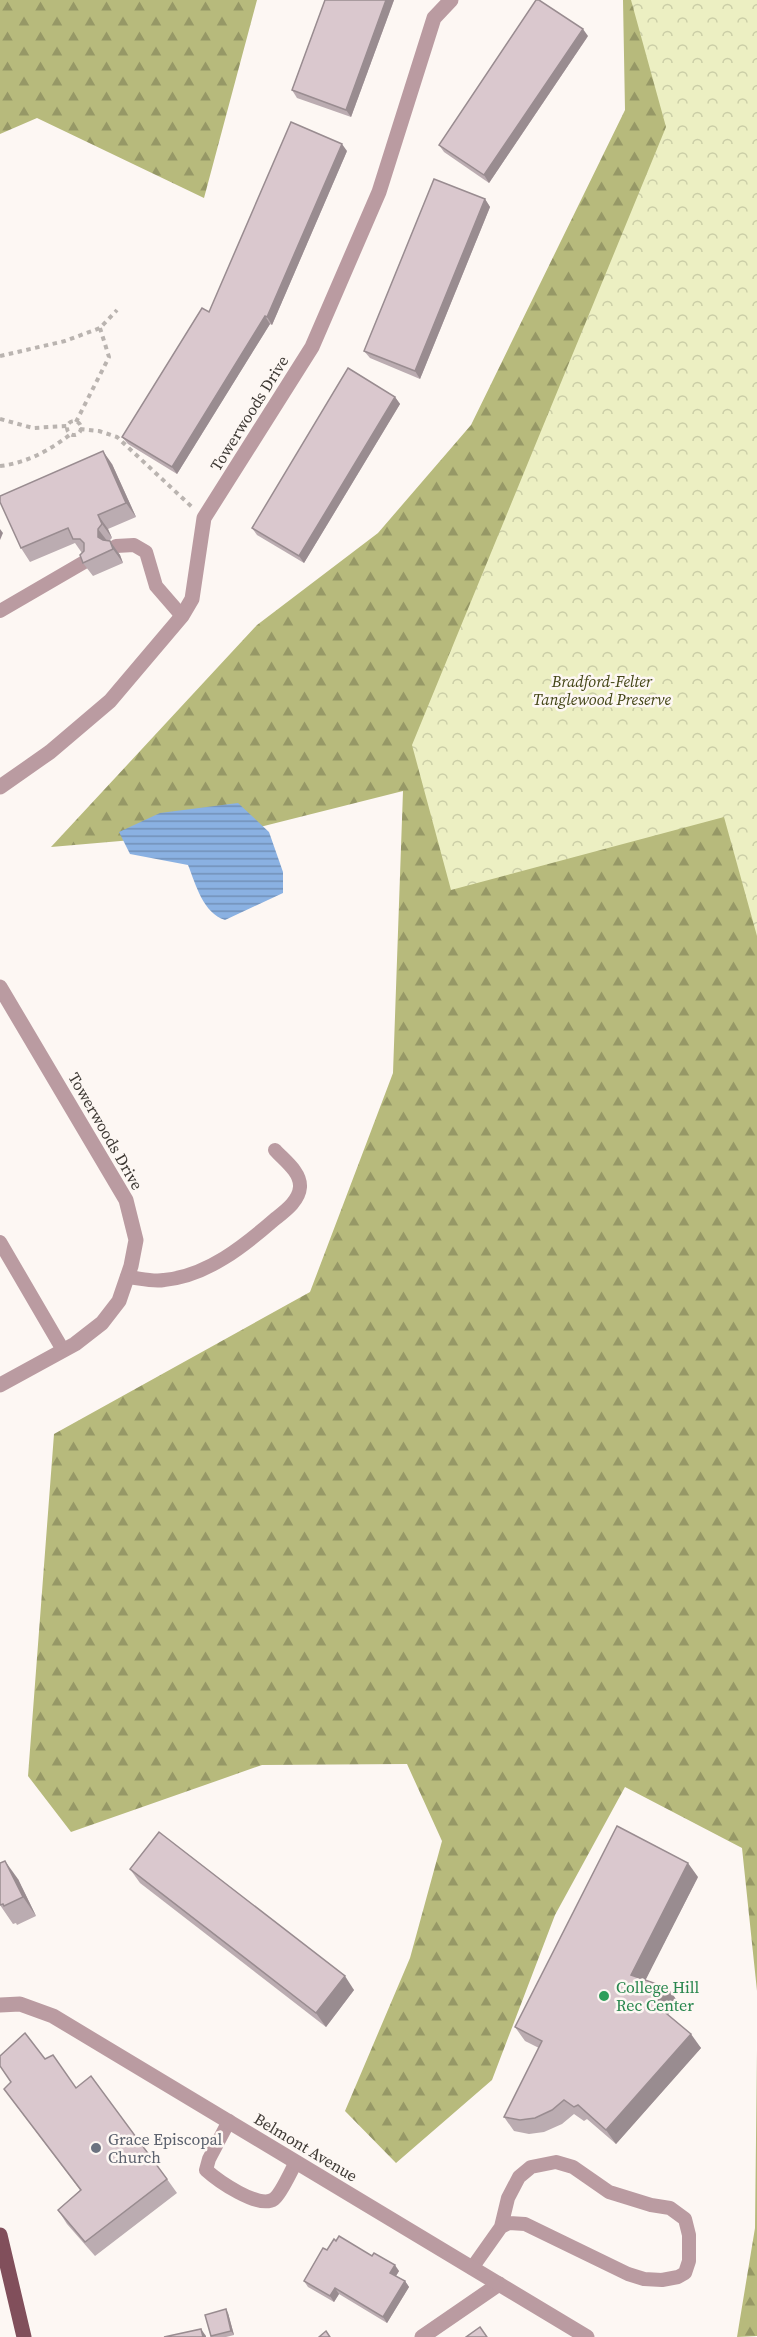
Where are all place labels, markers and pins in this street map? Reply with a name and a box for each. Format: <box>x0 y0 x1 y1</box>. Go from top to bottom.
place label: College Hill Rec Center <box>616 1976 700 2016</box>
marker: College Hill Rec Center <box>597 1989 611 2003</box>
place label: Grace Episcopal Church <box>108 2128 223 2168</box>
marker: Grace Episcopal Church <box>89 2141 103 2155</box>

